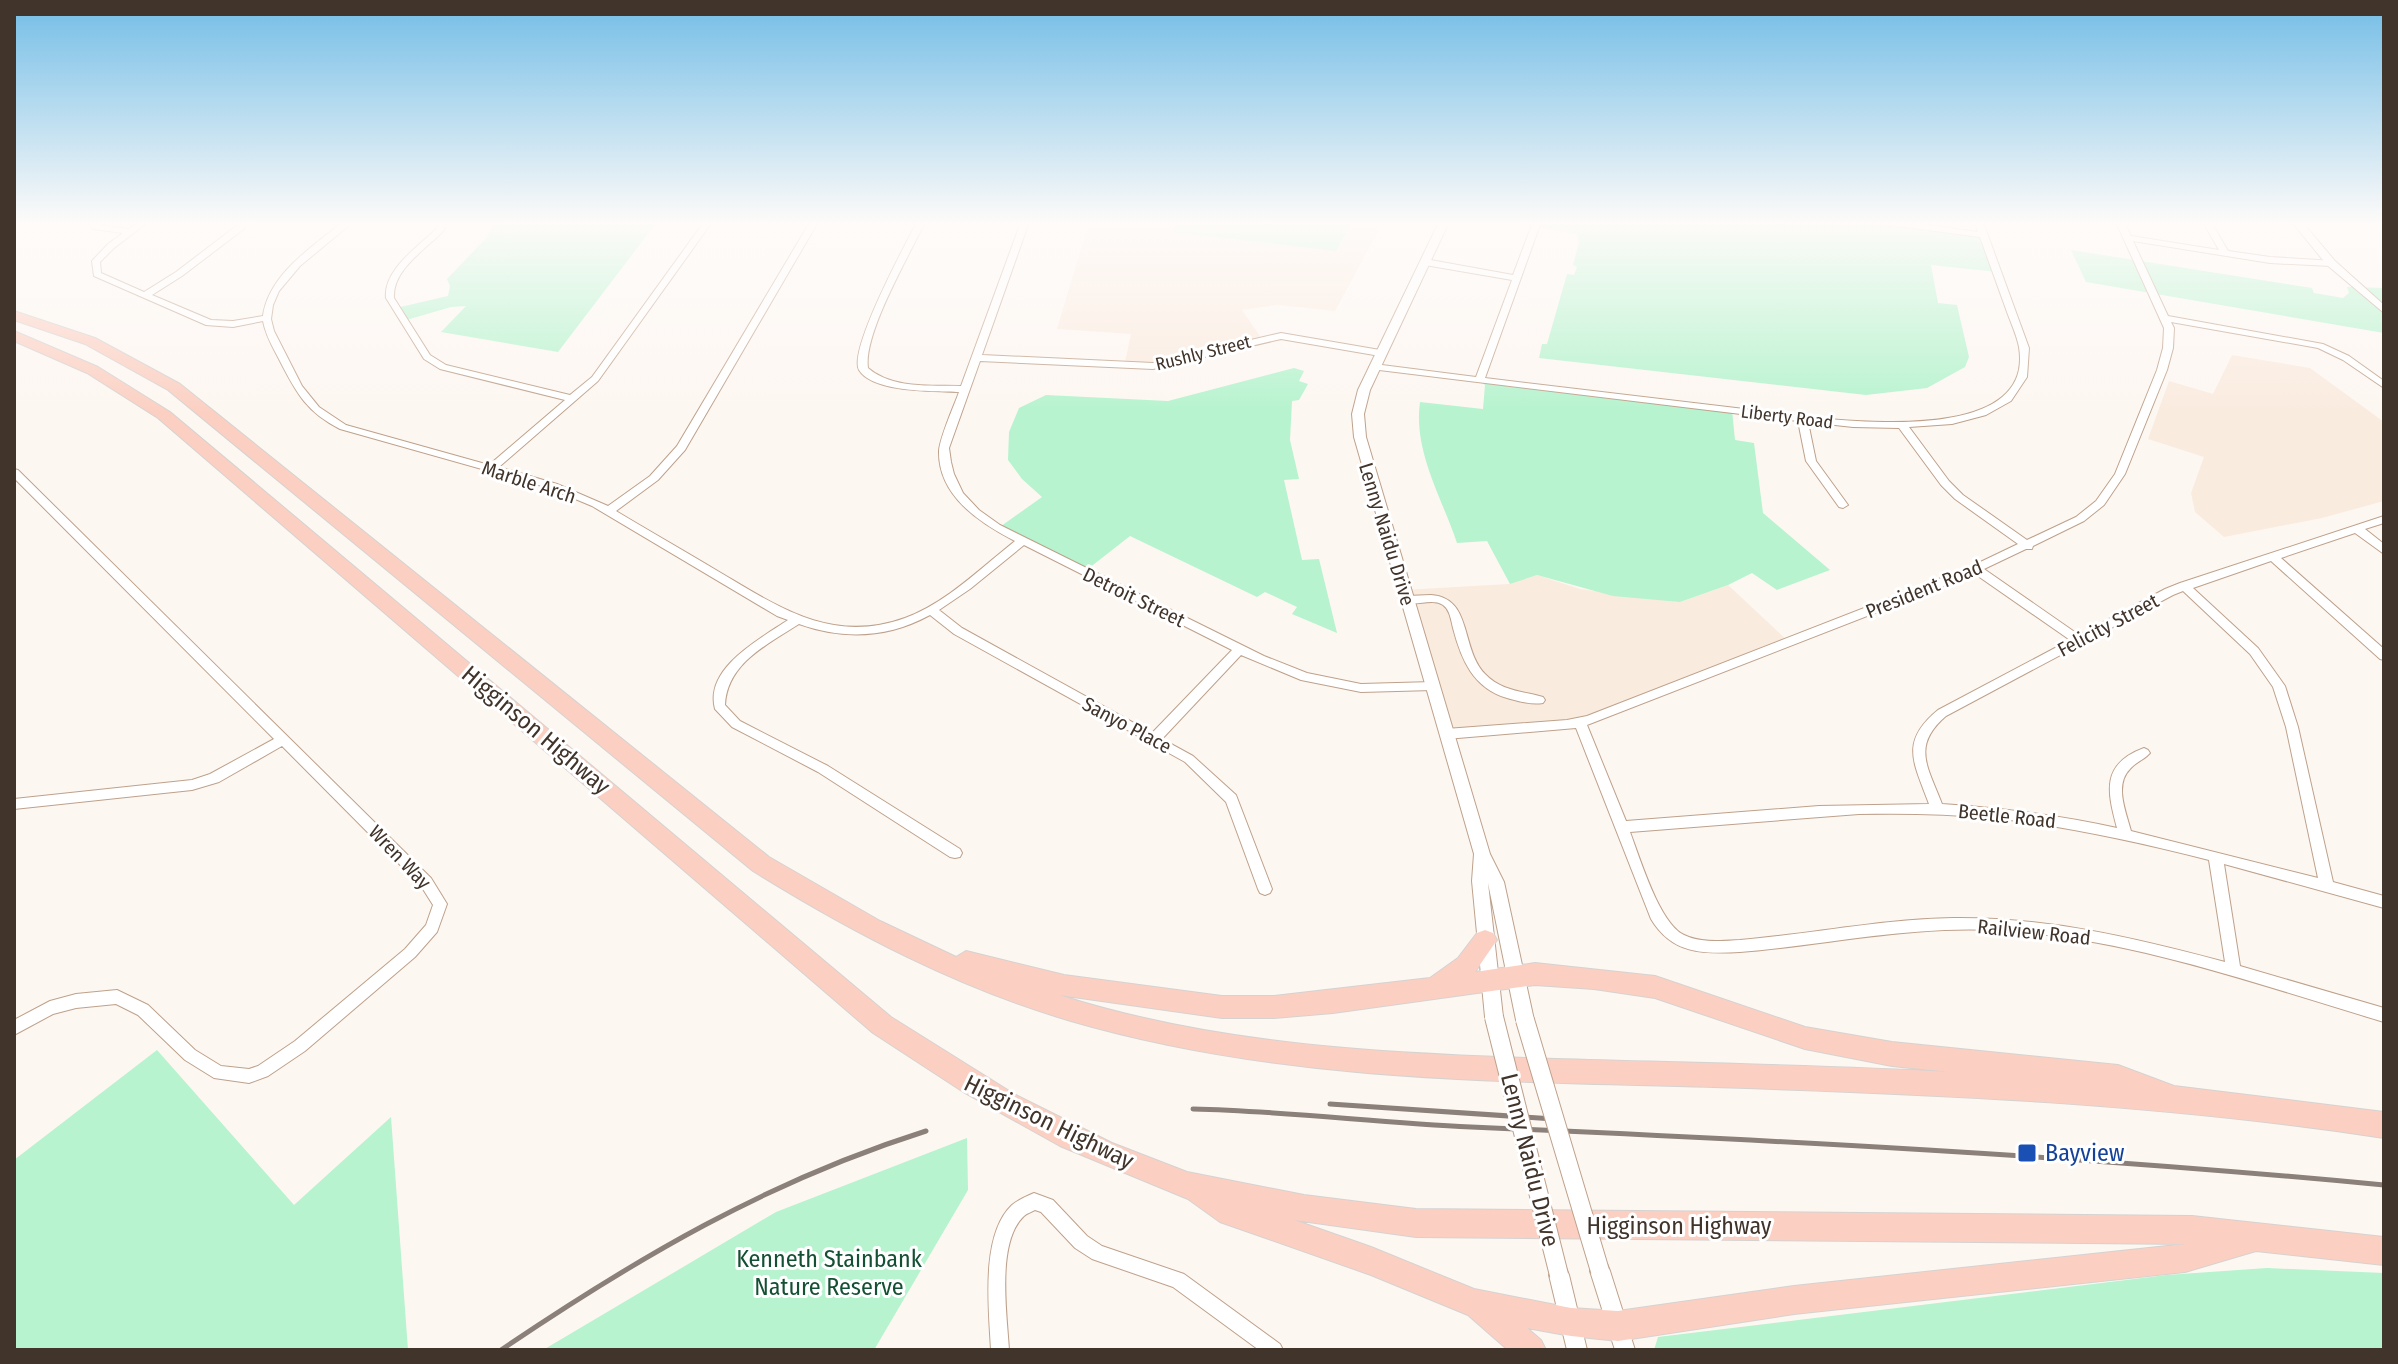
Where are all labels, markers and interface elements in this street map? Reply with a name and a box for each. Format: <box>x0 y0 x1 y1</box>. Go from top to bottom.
street label: Rushly Street <box>1153 331 1253 375</box>
street label: Liberty Road <box>1740 400 1834 434</box>
street label: Marble Arch <box>479 456 579 508</box>
street label: Lenny Naidu Drive <box>1354 460 1420 608</box>
street label: President Road <box>1862 555 1986 623</box>
street label: Detroit Street <box>1079 562 1189 632</box>
street label: Felicity Street <box>2053 588 2163 662</box>
street label: Higginson Highway <box>456 660 616 800</box>
street label: Sanyo Place <box>1078 692 1176 758</box>
street label: Beetle Road <box>1957 799 2057 833</box>
street label: Wren Way <box>364 820 436 894</box>
street label: Railview Road <box>1976 914 2092 950</box>
street label: Higginson Highway <box>960 1069 1139 1175</box>
street label: Lenny Naidu Drive <box>1495 1070 1565 1250</box>
place label: Bayview <box>2045 1139 2125 1167</box>
marker: Bayview <box>2016 1142 2038 1164</box>
street label: Higginson Highway <box>1586 1212 1772 1240</box>
park label: Kenneth Stainbank Nature Reserve <box>736 1245 923 1301</box>

